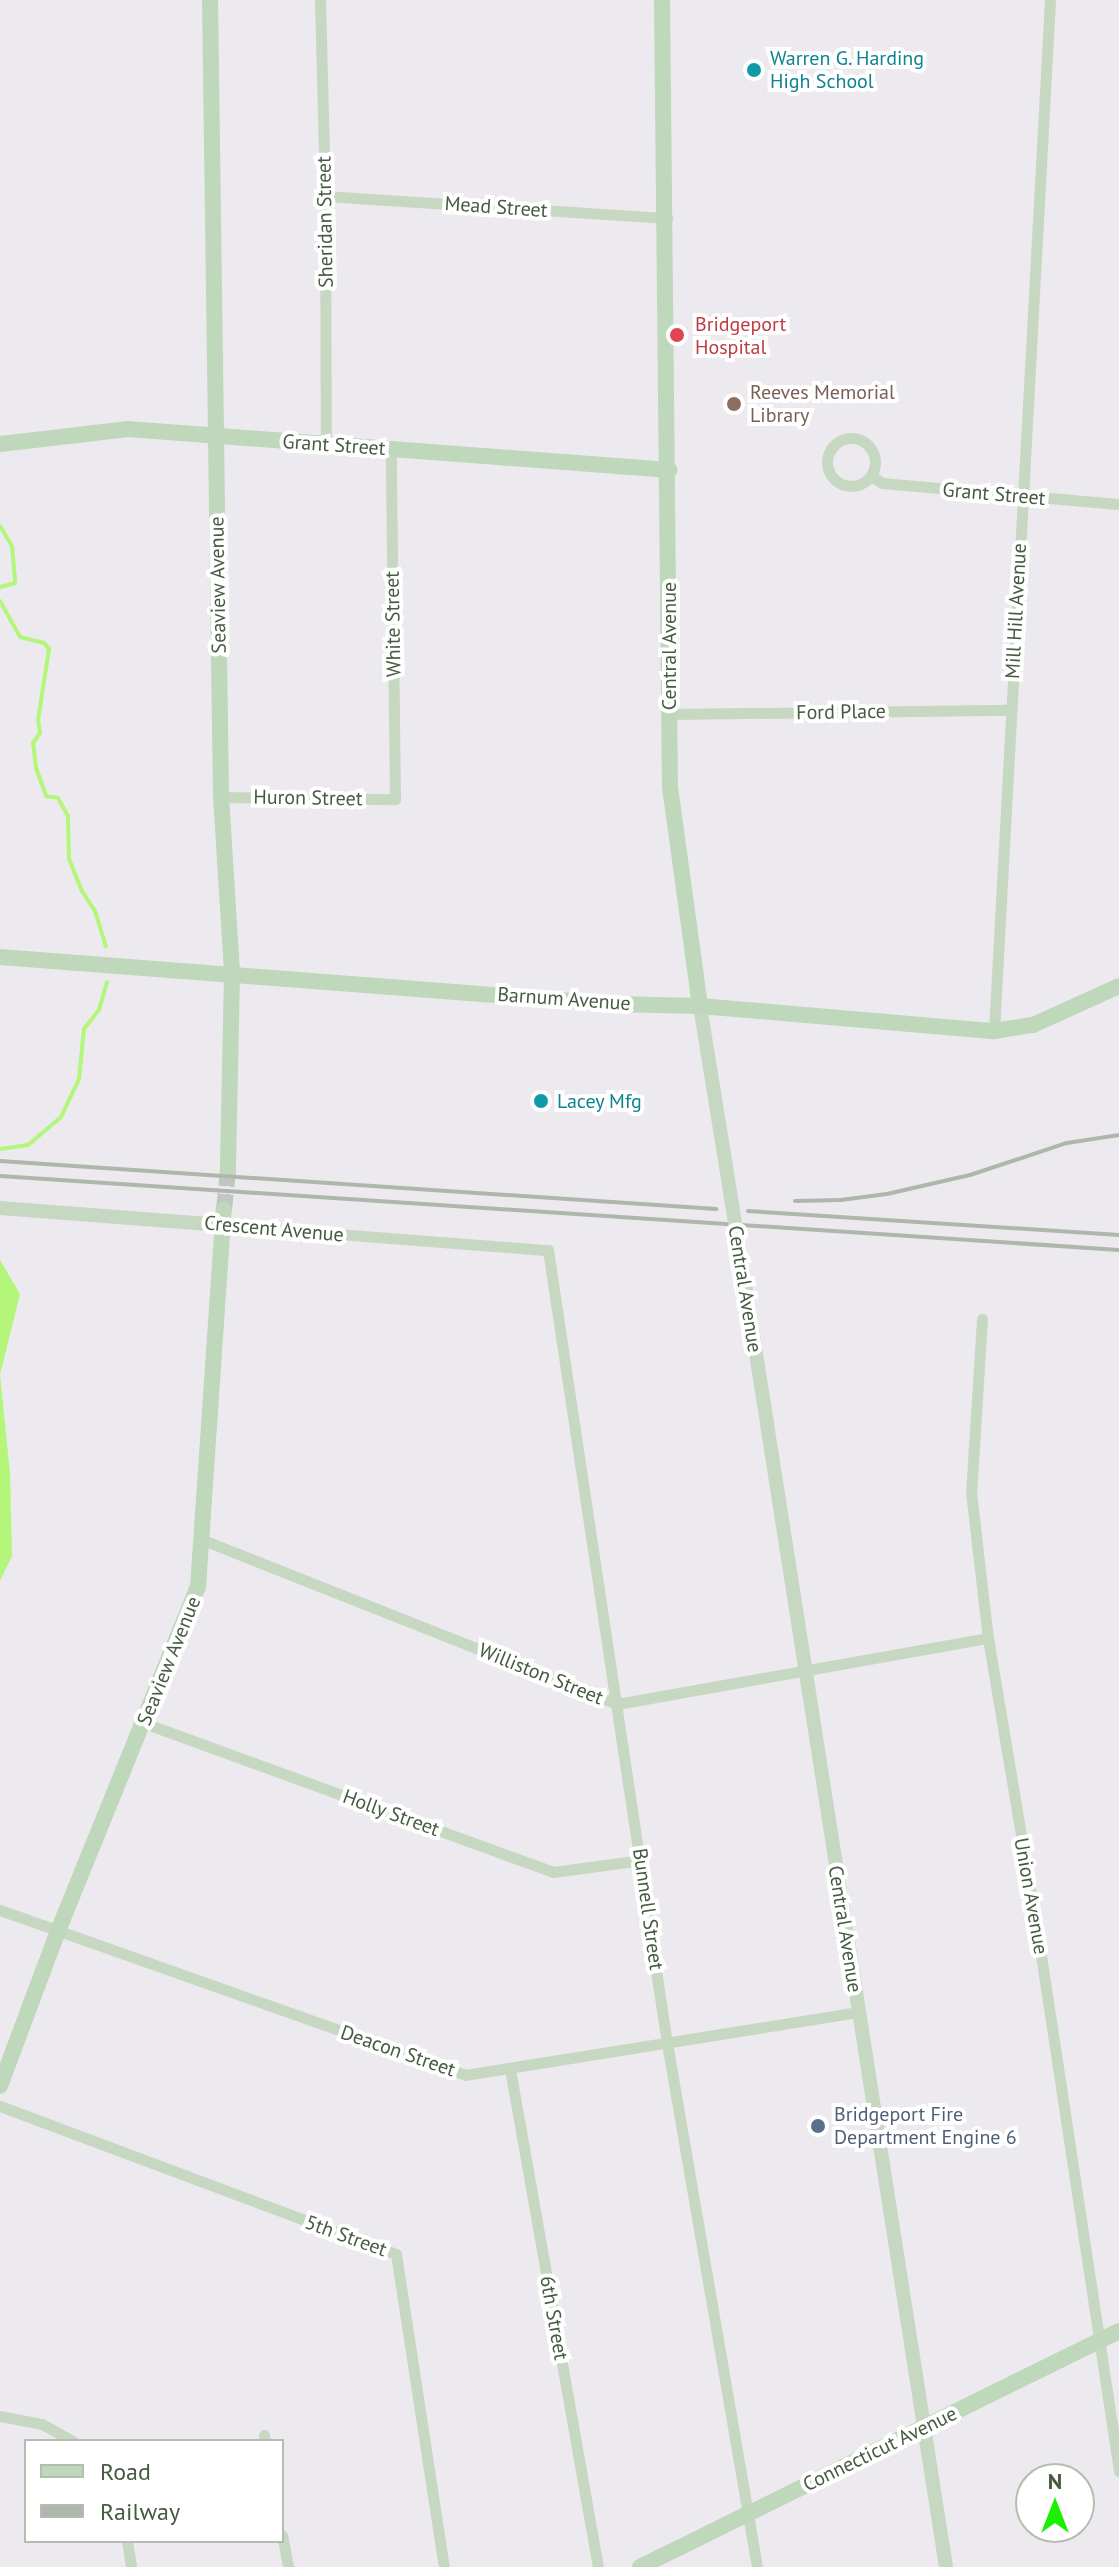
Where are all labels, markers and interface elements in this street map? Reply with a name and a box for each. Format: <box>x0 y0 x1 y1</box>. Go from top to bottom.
place label: Warren G. Harding High School <box>770 46 926 93</box>
marker: Warren G. Harding High School <box>745 61 763 79</box>
street label: Sheridan Street <box>312 156 338 288</box>
street label: Mead Street <box>444 191 548 223</box>
place label: Bridgeport Hospital <box>695 312 786 359</box>
marker: Bridgeport Hospital <box>666 324 688 346</box>
place label: Reeves Memorial Library <box>750 380 895 427</box>
marker: Reeves Memorial Library <box>725 395 743 413</box>
street label: Grant Street <box>282 429 386 461</box>
street label: Grant Street <box>942 478 1046 510</box>
street label: Seaview Avenue <box>205 516 231 654</box>
street label: Mill Hill Avenue <box>1000 542 1032 680</box>
street label: White Street <box>380 571 406 677</box>
street label: Central Avenue <box>657 582 681 710</box>
street label: Ford Place <box>796 699 886 725</box>
street label: Huron Street <box>253 785 363 811</box>
street label: Barnum Avenue <box>496 982 632 1016</box>
place label: Lacey Mfg <box>557 1089 643 1113</box>
marker: Lacey Mfg <box>532 1092 550 1110</box>
street label: Crescent Avenue <box>203 1211 345 1247</box>
street label: Central Avenue <box>723 1223 767 1355</box>
street label: Seaview Avenue <box>132 1592 206 1730</box>
street label: Williston Street <box>475 1638 607 1710</box>
street label: Holly Street <box>339 1784 443 1842</box>
street label: Union Avenue <box>1009 1835 1053 1957</box>
street label: Bunnell Street <box>628 1847 668 1971</box>
street label: Central Avenue <box>823 1863 867 1995</box>
street label: Deacon Street <box>337 2020 459 2082</box>
place label: Bridgeport Fire Department Engine 6 <box>834 2102 1017 2149</box>
marker: Bridgeport Fire Department Engine 6 <box>809 2117 827 2135</box>
street label: 5th Street <box>302 2210 390 2262</box>
street label: 6th Street <box>535 2274 573 2362</box>
street label: Connecticut Avenue <box>799 2401 961 2497</box>
legend <box>24 2439 284 2543</box>
text: Road <box>100 2456 151 2487</box>
north arrow <box>1015 2463 1095 2543</box>
text: N <box>1048 2467 1062 2495</box>
text: Railway <box>100 2496 180 2527</box>

